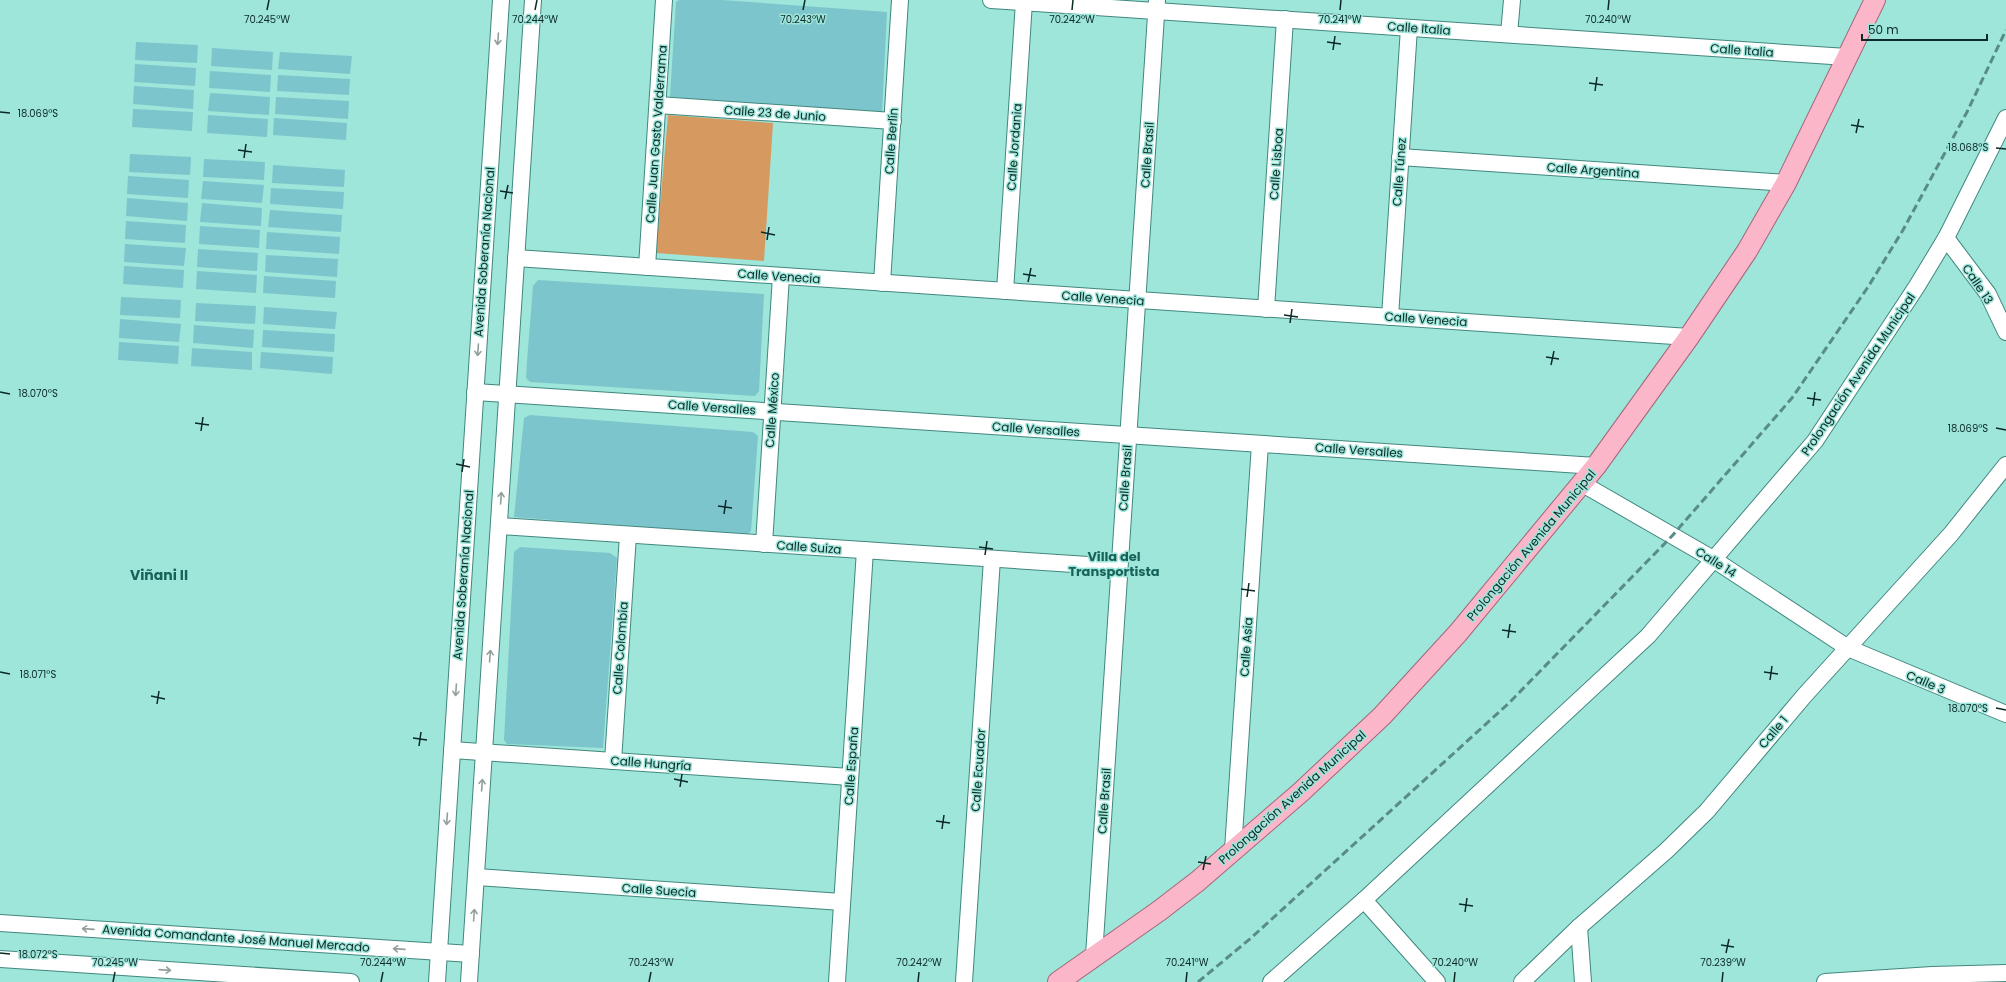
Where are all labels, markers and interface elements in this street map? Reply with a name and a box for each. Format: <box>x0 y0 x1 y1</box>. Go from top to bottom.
text: 70.245°W <box>244 12 290 27</box>
text: 70.244°W <box>512 12 558 27</box>
text: 70.243°W <box>780 12 826 27</box>
text: 70.242°W <box>1049 12 1095 27</box>
text: 70.241°W <box>1319 12 1362 27</box>
text: 70.240°W <box>1585 12 1631 27</box>
scale bar <box>1862 16 1987 42</box>
street label: Calle Italia <box>1387 17 1451 39</box>
text: 50 m <box>1868 21 1899 38</box>
one-way arrow <box>494 32 502 45</box>
street label: Calle Italia <box>1710 39 1774 61</box>
street label: Calle Juan Gasto Valderrama <box>641 45 671 223</box>
street label: Calle 23 de Junio <box>723 101 827 125</box>
street label: Calle Jordania <box>1002 103 1026 191</box>
text: 18.069°S <box>18 106 58 121</box>
street label: Calle Berlín <box>880 107 902 175</box>
street label: Calle Brasil <box>1136 121 1158 189</box>
street label: Calle Lisboa <box>1265 127 1287 201</box>
street label: Calle Túnez <box>1388 137 1410 207</box>
text: 18.068°S <box>1948 140 1988 155</box>
street label: Calle Argentina <box>1546 158 1640 182</box>
street label: Avenida Soberanía Nacional <box>470 166 498 338</box>
street label: Calle 13 <box>1958 261 1998 307</box>
street label: Calle Venecia <box>737 265 821 287</box>
street label: Calle Venecia <box>1061 287 1145 309</box>
street label: Prolongación Avenida Municipal <box>1797 289 1919 459</box>
street label: Calle Venecia <box>1384 308 1468 330</box>
one-way arrow <box>474 343 481 356</box>
street label: Calle México <box>761 372 783 448</box>
text: 18.070°S <box>18 386 58 401</box>
street label: Calle Versalles <box>668 395 756 419</box>
street label: Calle Versalles <box>992 417 1080 441</box>
text: 18.069°S <box>1948 421 1988 436</box>
street label: Calle Versalles <box>1315 438 1403 462</box>
street label: Calle Brasil <box>1114 444 1136 512</box>
street label: Prolongación Avenida Municipal <box>1463 466 1600 624</box>
street label: Avenida Soberanía Nacional <box>449 489 477 661</box>
one-way arrow <box>497 492 504 505</box>
street label: Calle Suiza <box>776 536 842 558</box>
street label: Calle 14 <box>1692 543 1740 581</box>
district label: Villa del Transportista <box>1068 547 1160 581</box>
district label: Viñani II <box>130 565 188 585</box>
street label: Calle Colombia <box>608 601 632 695</box>
street label: Calle Asia <box>1235 617 1257 677</box>
one-way arrow <box>487 650 494 663</box>
street label: Calle 3 <box>1904 666 1948 698</box>
text: 18.071°S <box>20 667 56 682</box>
one-way arrow <box>452 683 459 696</box>
text: 18.070°S <box>1948 701 1988 716</box>
street label: Calle 1 <box>1754 712 1792 752</box>
street label: Calle España <box>840 726 862 806</box>
street label: Prolongación Avenida Municipal <box>1215 726 1369 868</box>
street label: Calle Ecuador <box>967 727 989 812</box>
street label: Calle Hungría <box>610 752 692 774</box>
street label: Calle Brasil <box>1093 767 1115 835</box>
one-way arrow <box>479 779 486 792</box>
one-way arrow <box>444 812 451 825</box>
street label: Calle Suecia <box>621 879 697 901</box>
one-way arrow <box>470 909 477 922</box>
street label: Avenida Comandante José Manuel Mercado <box>102 920 371 956</box>
one-way arrow <box>82 925 95 932</box>
one-way arrow <box>393 946 406 953</box>
text: 18.072°S <box>18 947 58 962</box>
text: 70.245°W <box>92 955 138 970</box>
text: 70.244°W <box>360 955 406 970</box>
text: 70.243°W <box>628 955 674 970</box>
text: 70.242°W <box>896 955 942 970</box>
text: 70.241°W <box>1166 955 1209 970</box>
text: 70.240°W <box>1432 955 1478 970</box>
text: 70.239°W <box>1700 955 1746 970</box>
one-way arrow <box>158 966 171 973</box>

